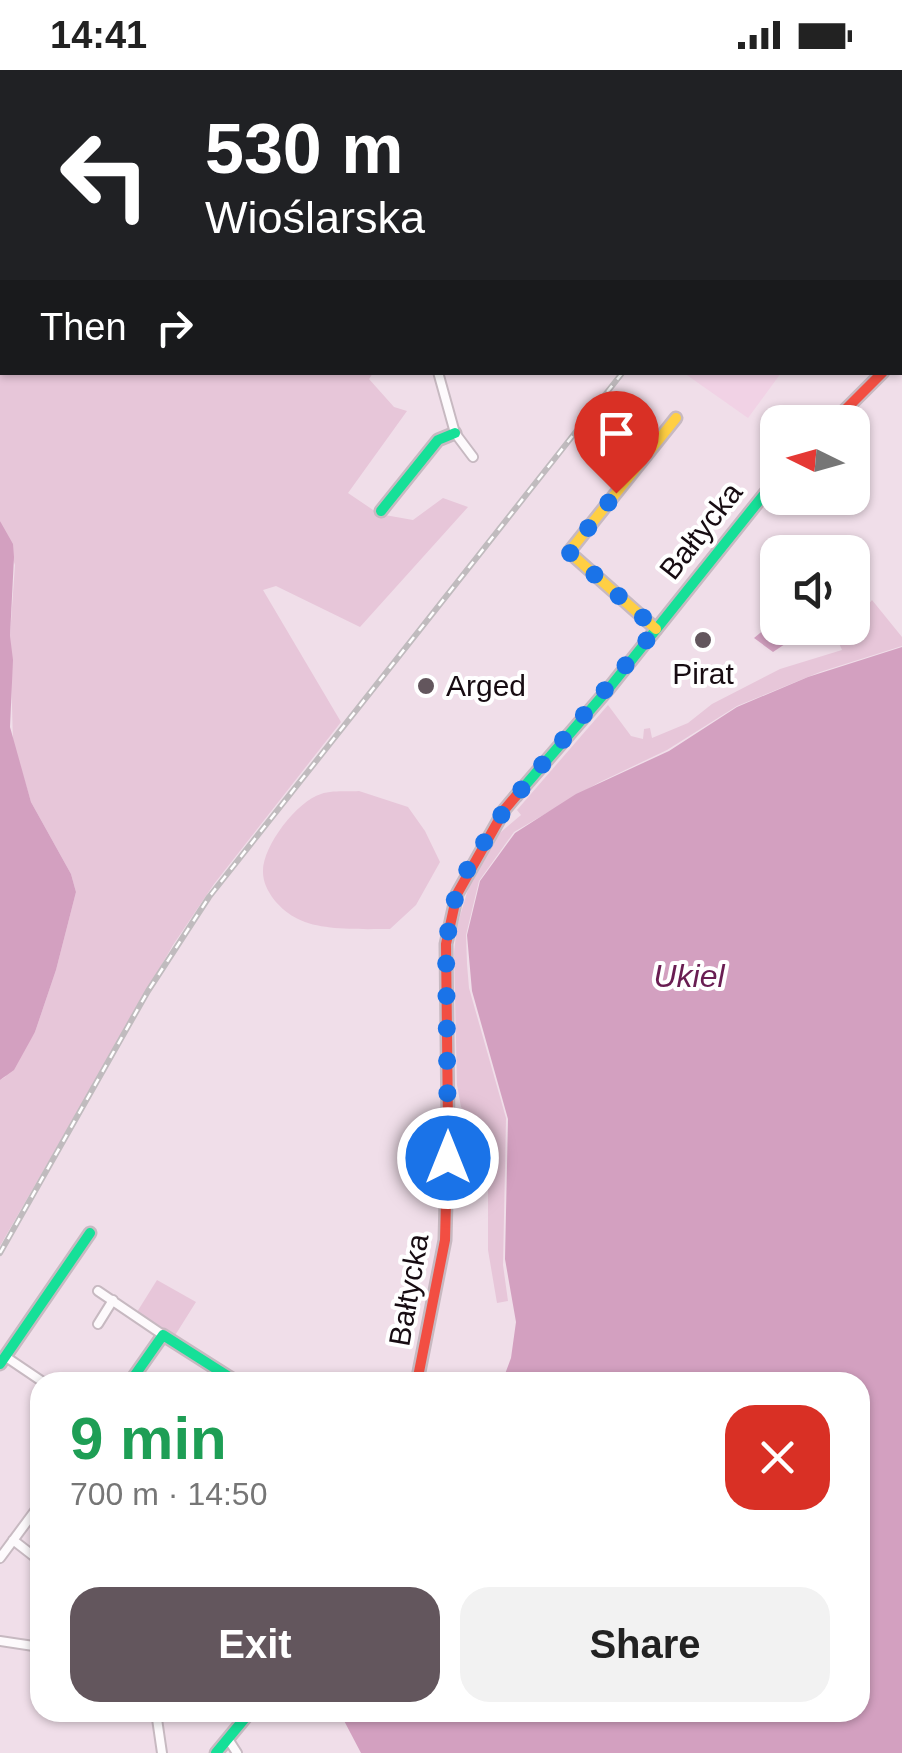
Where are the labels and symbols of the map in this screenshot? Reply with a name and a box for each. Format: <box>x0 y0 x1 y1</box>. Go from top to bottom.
pin <box>574 391 659 494</box>
north arrow <box>760 405 870 515</box>
street label: Bałtycka <box>653 476 749 586</box>
marker: Pirat <box>692 629 714 651</box>
place label: Pirat <box>672 657 735 690</box>
place label: Arged <box>446 669 526 702</box>
marker: Arged <box>415 675 437 697</box>
water label: Ukiel <box>653 958 725 994</box>
position arrow <box>396 1106 500 1210</box>
street label: Bałtycka <box>382 1231 435 1349</box>

